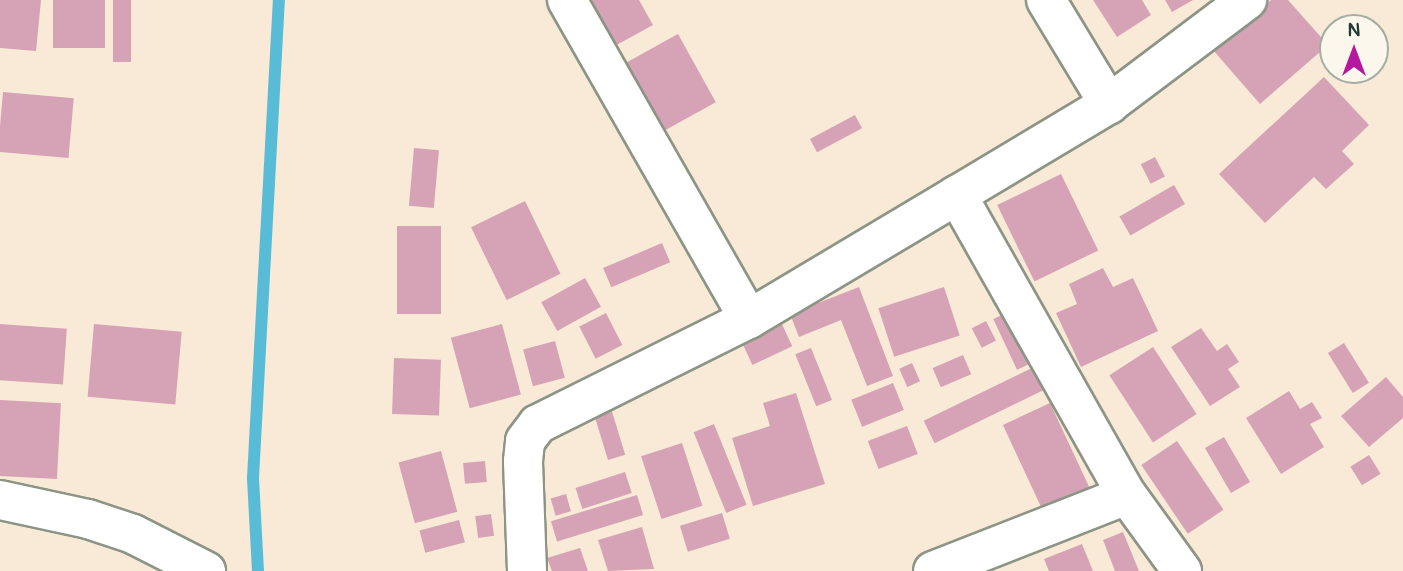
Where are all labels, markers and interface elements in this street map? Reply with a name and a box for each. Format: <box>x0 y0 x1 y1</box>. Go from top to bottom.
north arrow <box>1319 14 1389 84</box>
text: N <box>1348 18 1360 42</box>

